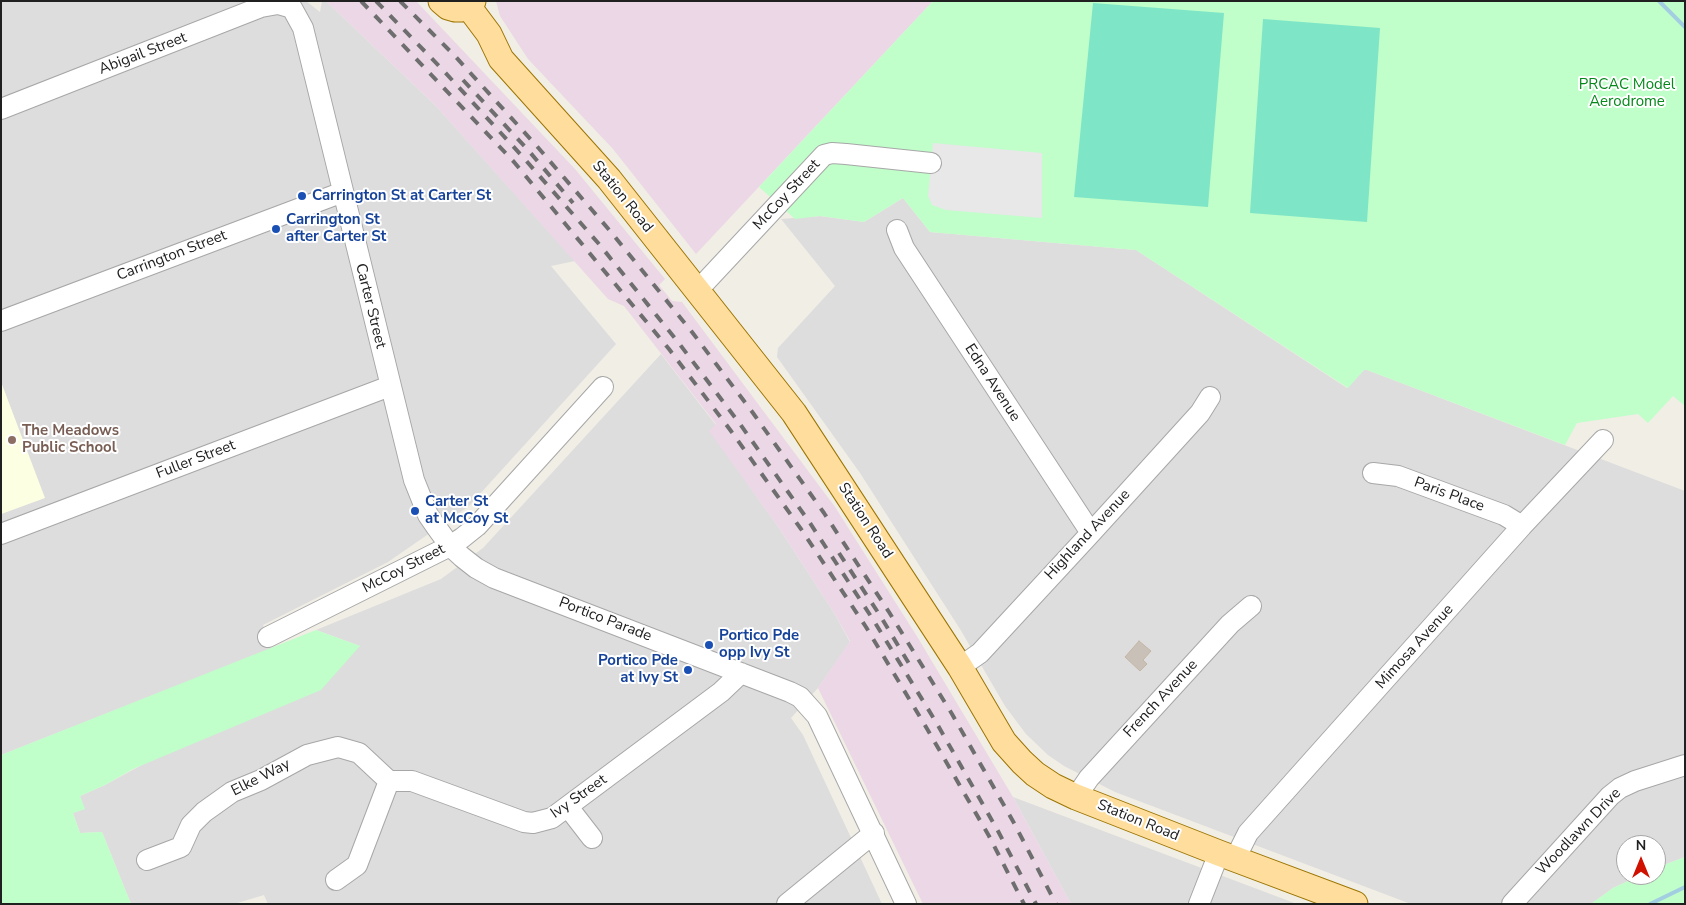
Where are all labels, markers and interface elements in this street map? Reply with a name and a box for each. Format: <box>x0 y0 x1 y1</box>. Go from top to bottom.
street label: Abigail Street <box>97 29 189 79</box>
park label: PRCAC Model Aerodrome <box>1579 76 1675 111</box>
street label: McCoy Street <box>750 156 824 234</box>
street label: Station Road <box>588 158 656 236</box>
place label: Carrington St at Carter St <box>312 187 491 205</box>
marker: Carrington St at Carter St <box>296 190 308 202</box>
place label: Carrington St after Carter St <box>286 211 386 246</box>
marker: Carrington St after Carter St <box>270 223 282 235</box>
street label: Carrington Street <box>115 227 229 285</box>
street label: Carter Street <box>351 262 389 350</box>
street label: Edna Avenue <box>960 341 1024 425</box>
place label: The Meadows Public School <box>22 422 119 457</box>
marker: The Meadows Public School <box>6 434 18 446</box>
street label: Fuller Street <box>154 437 238 483</box>
street label: Paris Place <box>1411 474 1487 516</box>
street label: Station Road <box>834 480 896 562</box>
street label: Highland Avenue <box>1042 486 1134 584</box>
place label: Carter St at McCoy St <box>425 493 508 528</box>
marker: Carter St at McCoy St <box>409 505 421 517</box>
street label: McCoy Street <box>360 541 448 597</box>
street label: Portico Parade <box>556 594 654 646</box>
street label: Mimosa Avenue <box>1372 601 1458 693</box>
place label: Portico Pde opp Ivy St <box>719 627 799 662</box>
marker: Portico Pde opp Ivy St <box>703 639 715 651</box>
place label: Portico Pde at Ivy St <box>598 652 678 687</box>
street label: French Avenue <box>1120 656 1202 742</box>
marker: Portico Pde at Ivy St <box>682 664 694 676</box>
street label: Elke Way <box>229 756 293 800</box>
street label: Ivy Street <box>547 771 611 823</box>
street label: Woodlawn Drive <box>1533 785 1625 879</box>
street label: Station Road <box>1094 796 1182 846</box>
north arrow <box>1616 835 1666 885</box>
text: N <box>1636 836 1646 855</box>

